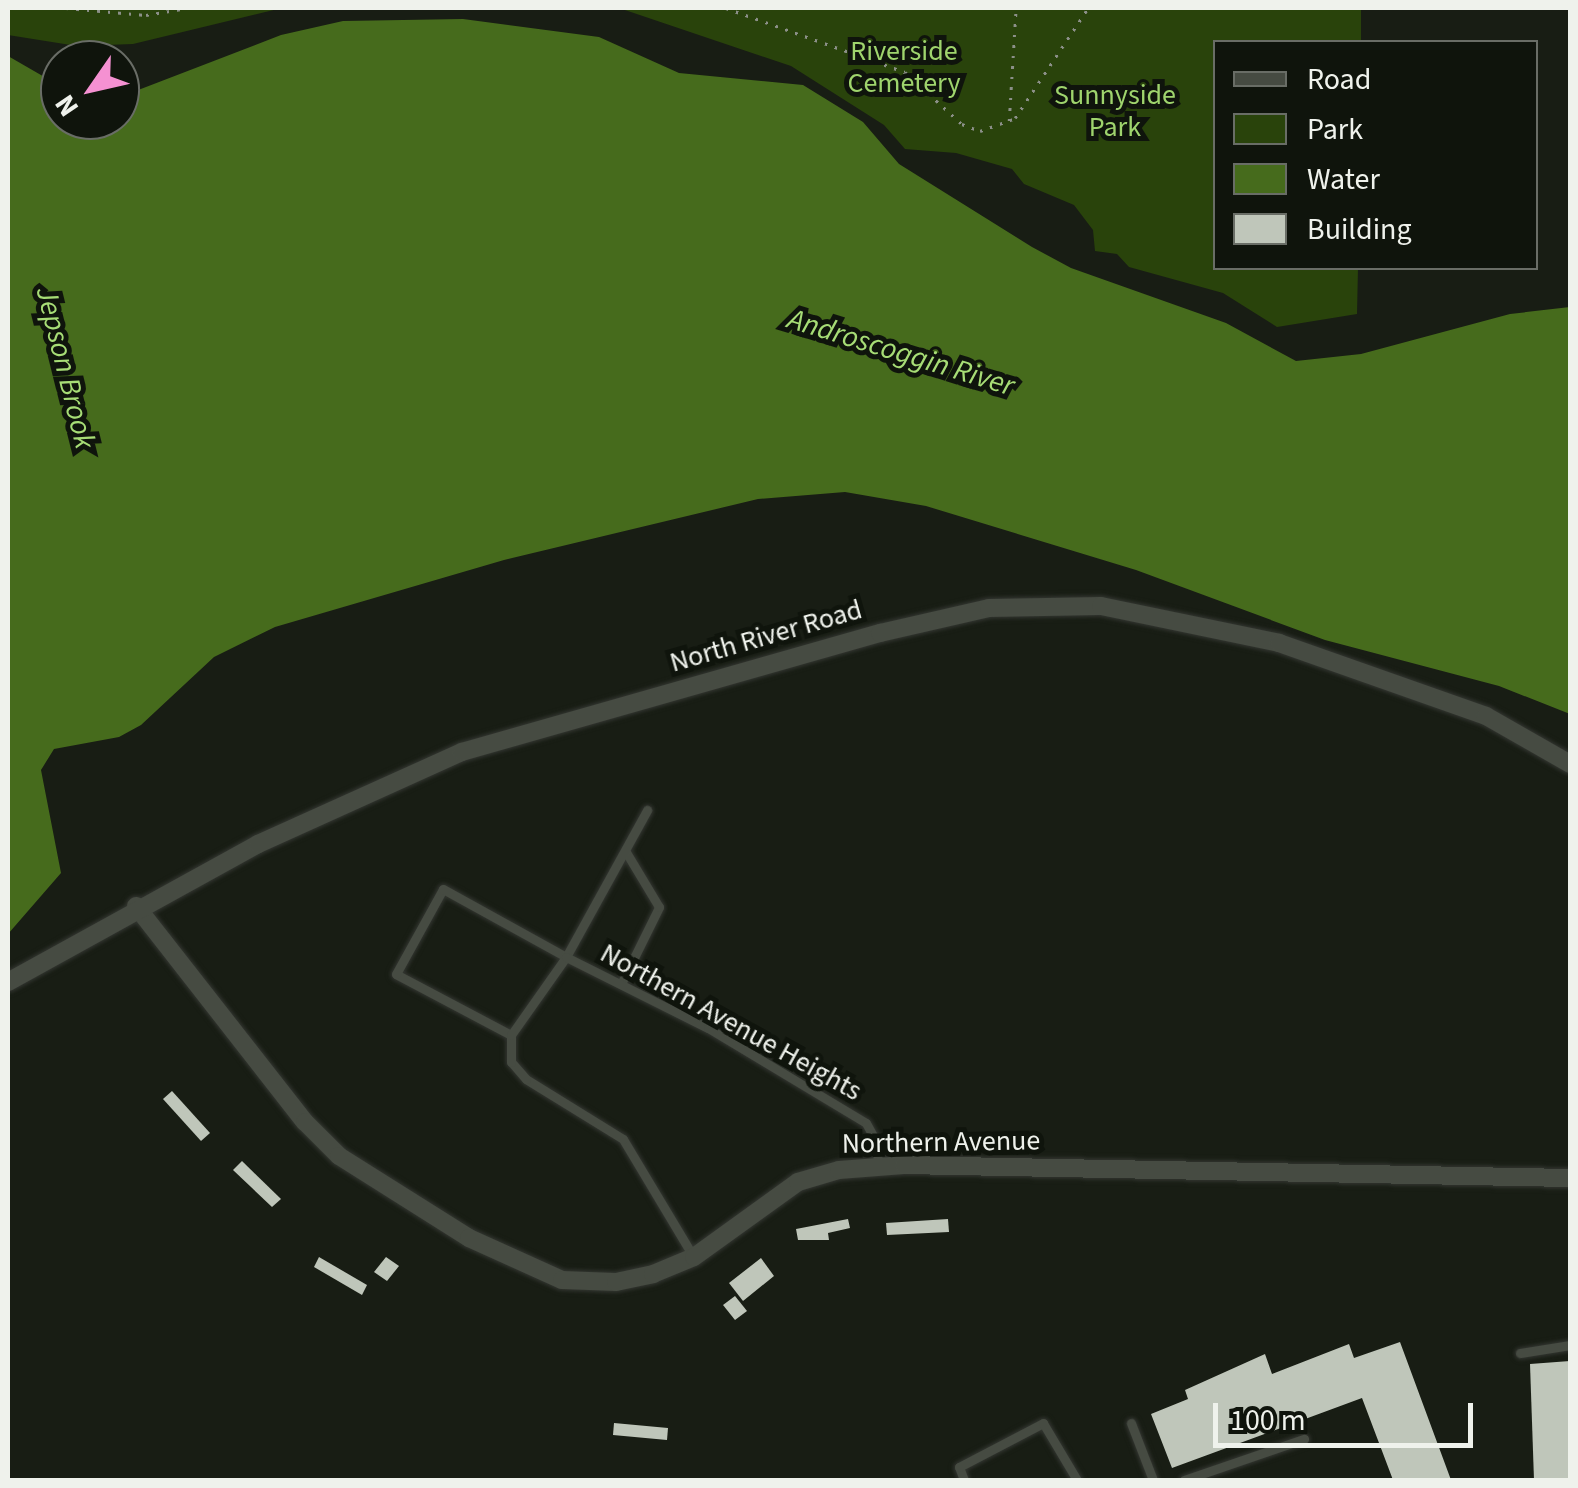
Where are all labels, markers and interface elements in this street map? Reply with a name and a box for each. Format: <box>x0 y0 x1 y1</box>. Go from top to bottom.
park label: Riverside Cemetery <box>847 34 961 100</box>
north arrow <box>40 40 140 140</box>
legend <box>1213 40 1538 270</box>
text: Road <box>1307 58 1371 101</box>
park label: Sunnyside Park <box>1054 78 1176 144</box>
text: N <box>45 87 89 125</box>
text: Park <box>1307 108 1363 151</box>
text: Water <box>1307 158 1380 201</box>
text: Building <box>1307 208 1412 251</box>
water label: Jepson Brook <box>28 283 102 453</box>
water label: Androscoggin River <box>783 301 1019 405</box>
street label: North River Road <box>666 593 866 679</box>
street label: Northern Avenue Heights <box>595 936 867 1108</box>
street label: Northern Avenue <box>841 1123 1041 1161</box>
scale bar <box>1218 1383 1478 1445</box>
text: 100 m <box>1230 1399 1306 1442</box>

